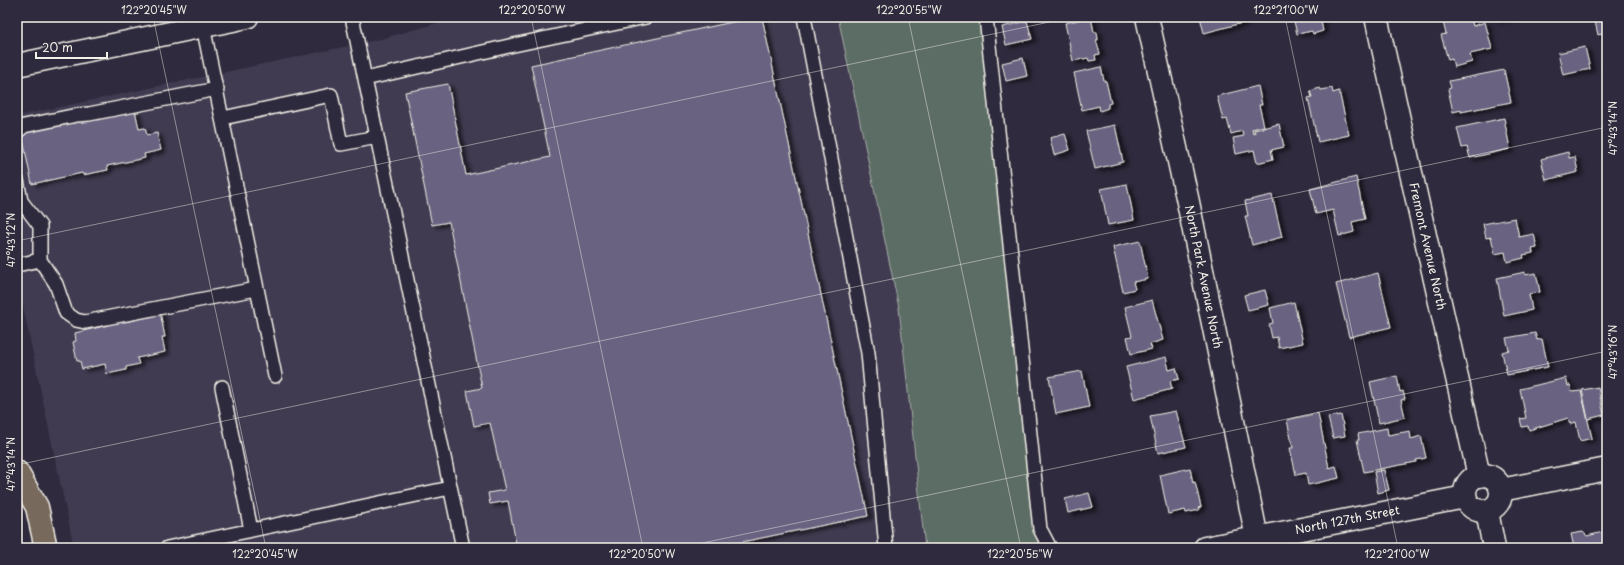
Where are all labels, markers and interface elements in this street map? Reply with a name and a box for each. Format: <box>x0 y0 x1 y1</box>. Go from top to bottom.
text: 122°20'45"W <box>121 2 188 17</box>
text: 122°20'50"W <box>499 2 566 17</box>
text: 122°20'55"W <box>876 2 943 17</box>
text: 122°21'00"W <box>1254 2 1319 17</box>
scale bar <box>36 34 107 60</box>
text: 20 m <box>42 38 73 56</box>
text: 47°43'14"N <box>1605 101 1620 155</box>
street label: Fremont Avenue North <box>1405 180 1452 312</box>
street label: North Park Avenue North <box>1181 204 1228 350</box>
text: 47°43'12"N <box>3 212 18 267</box>
text: 47°43'16"N <box>1605 324 1620 379</box>
text: 47°43'14"N <box>3 437 18 491</box>
street label: North 127th Street <box>1293 500 1401 538</box>
text: 122°20'45"W <box>232 546 299 561</box>
text: 122°20'50"W <box>609 546 676 561</box>
text: 122°20'55"W <box>987 546 1054 561</box>
text: 122°21'00"W <box>1365 546 1430 561</box>

